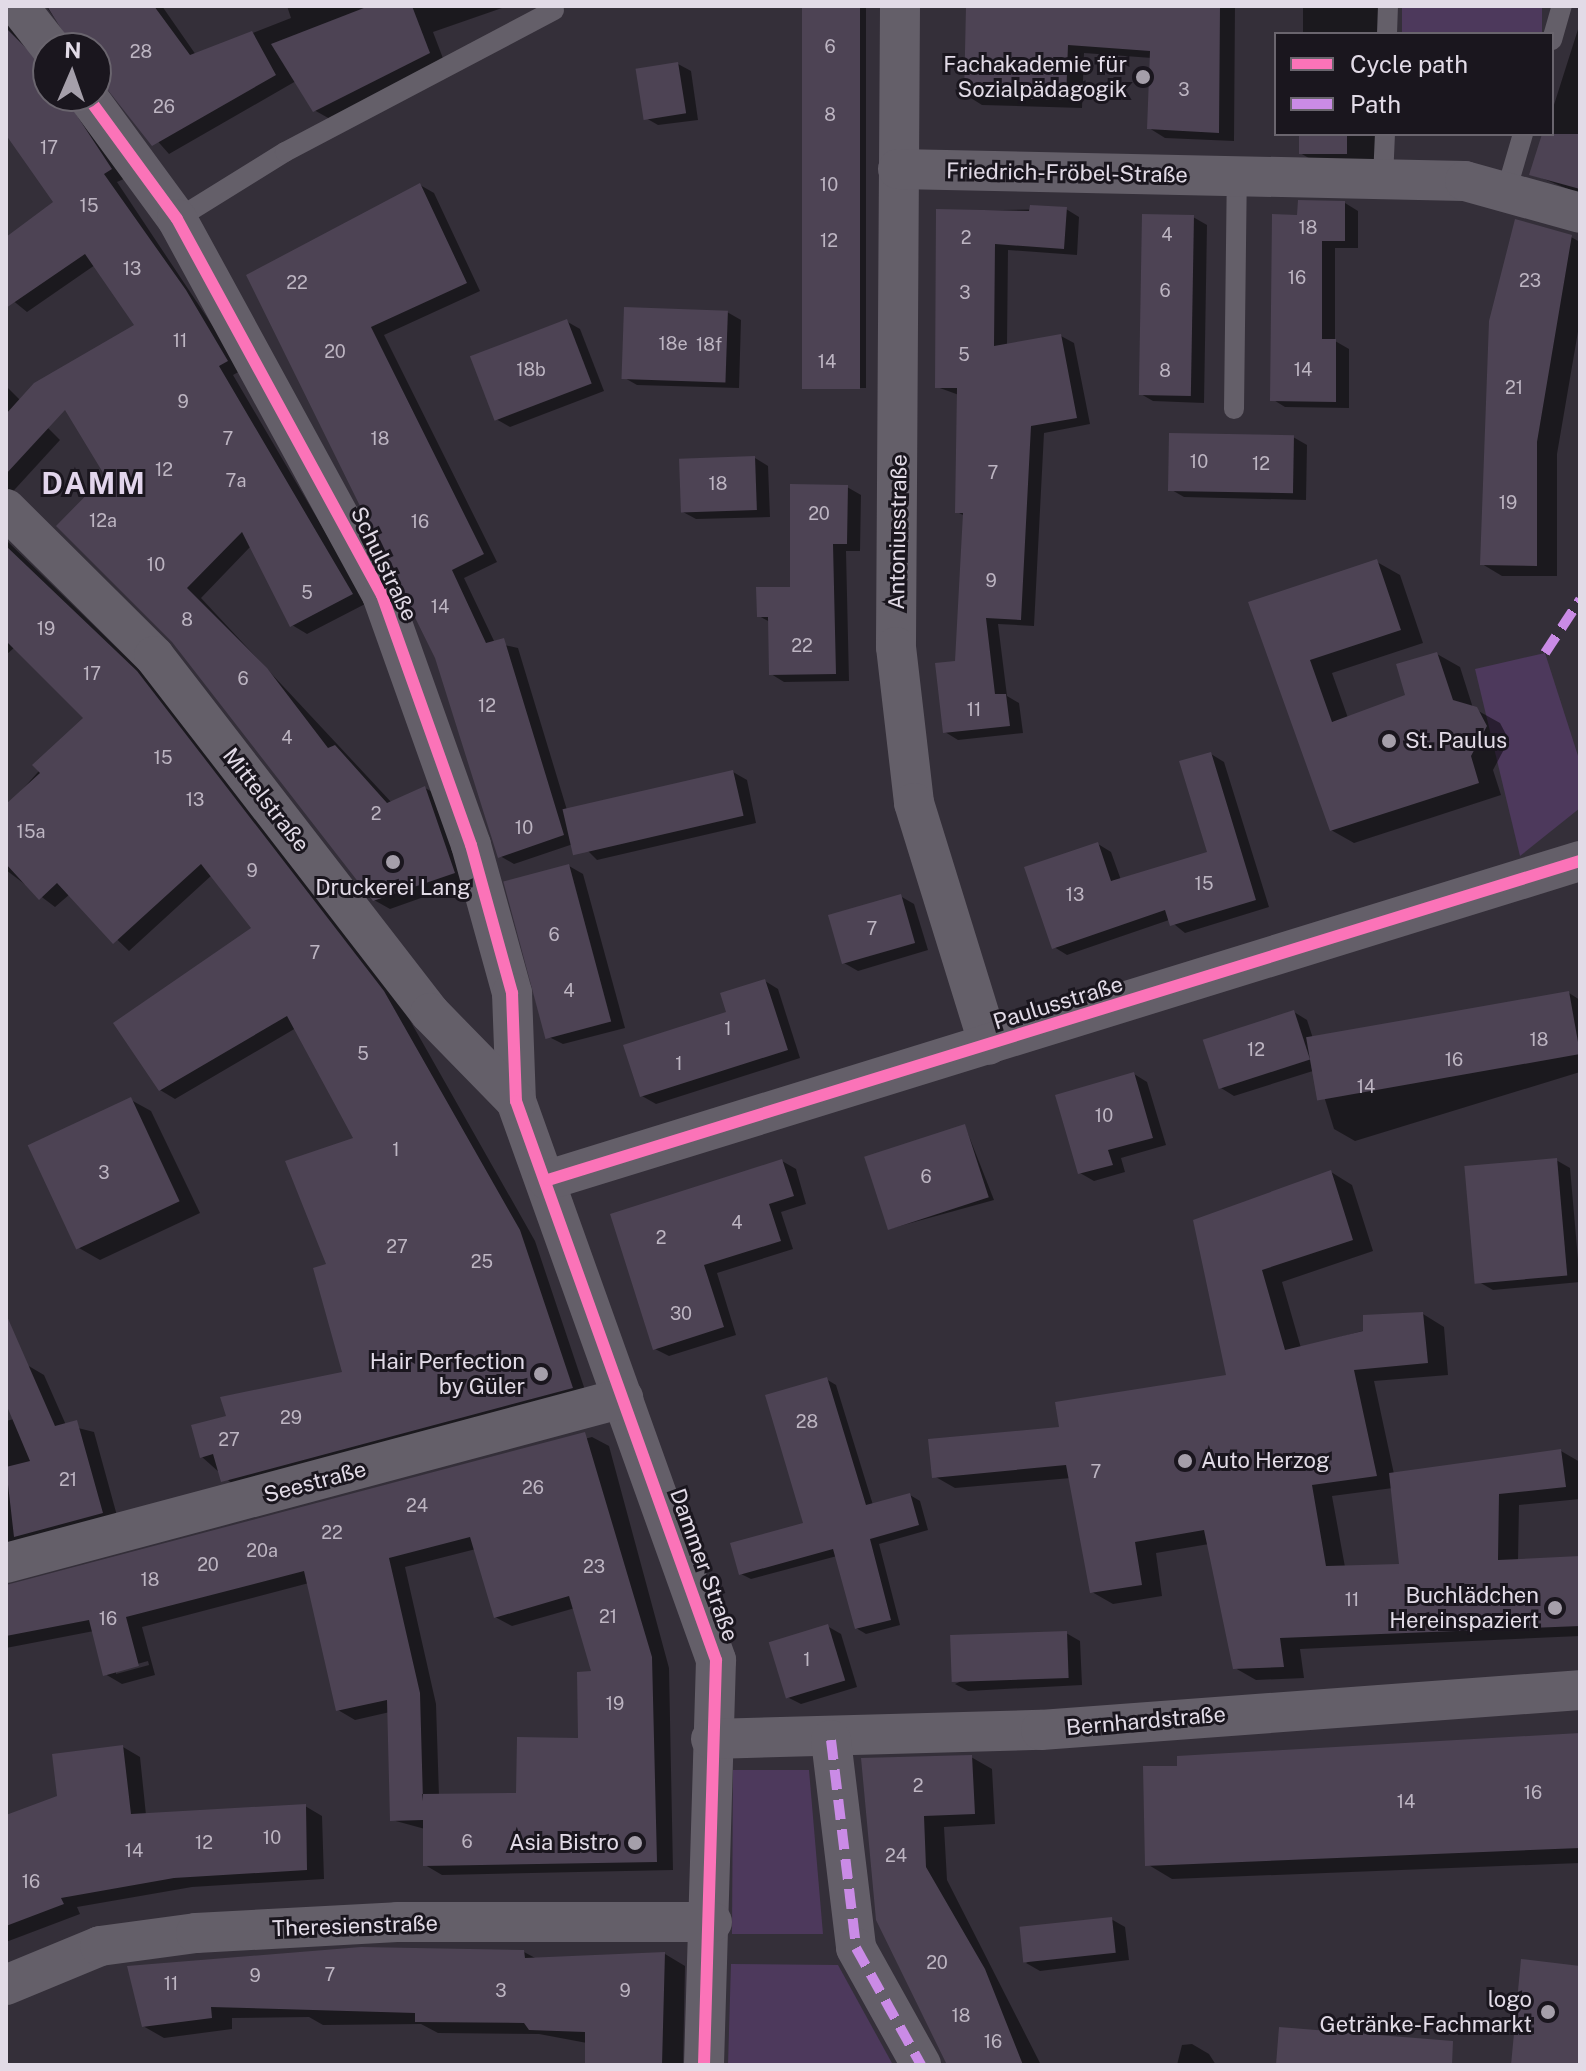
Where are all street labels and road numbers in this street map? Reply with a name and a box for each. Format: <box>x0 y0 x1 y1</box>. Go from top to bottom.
street label: Friedrich-Fröbel-Straße <box>946 158 1188 188</box>
street label: Antoniusstraße <box>883 454 913 610</box>
street label: Schulstraße <box>345 503 423 625</box>
street label: Mittelstraße <box>217 743 315 857</box>
street label: Paulusstraße <box>990 971 1126 1035</box>
street label: Seestraße <box>261 1456 369 1508</box>
street label: Dammer Straße <box>664 1485 744 1645</box>
street label: Bernhardstraße <box>1065 1701 1227 1741</box>
street label: Theresienstraße <box>272 1910 438 1942</box>

